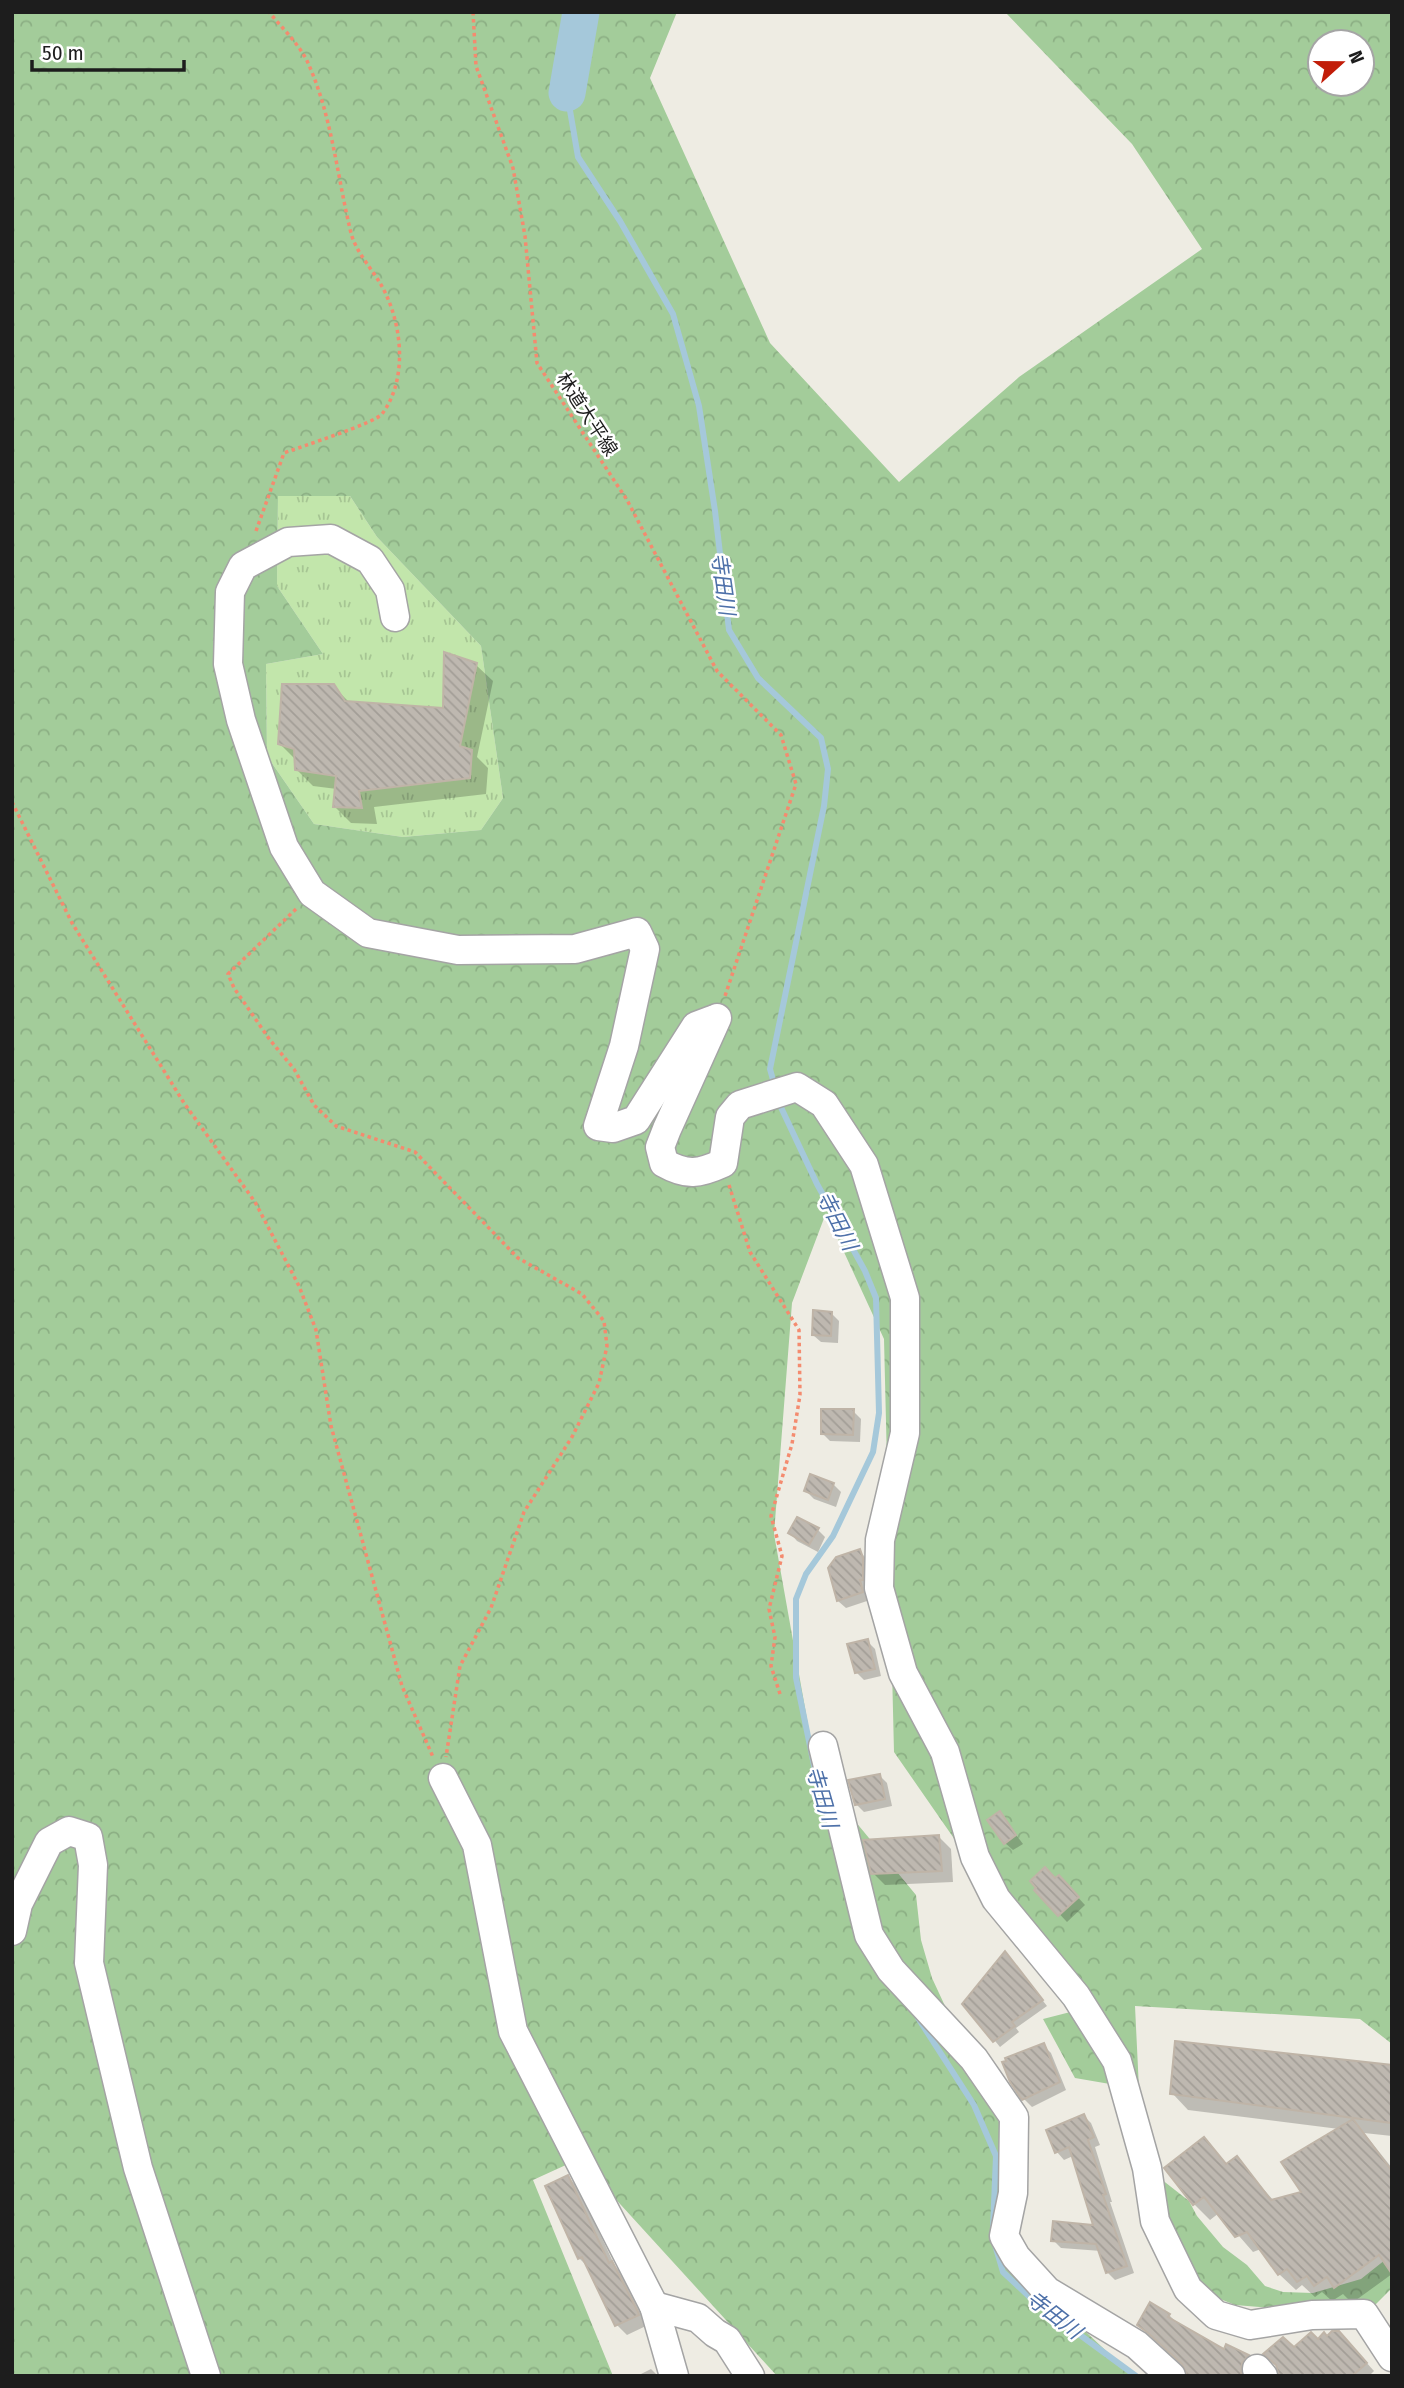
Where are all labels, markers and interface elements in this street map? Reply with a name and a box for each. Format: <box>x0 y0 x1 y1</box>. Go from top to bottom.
scale bar <box>32 28 184 72</box>
north arrow <box>1306 28 1376 98</box>
text: 50 m <box>42 40 84 66</box>
text: N <box>1344 48 1369 67</box>
street label: 林道大平線 <box>551 368 623 460</box>
water label: 寺田川 <box>706 551 741 619</box>
water label: 寺田川 <box>811 1187 864 1257</box>
water label: 寺田川 <box>801 1763 844 1833</box>
water label: 寺田川 <box>1021 2285 1088 2346</box>

